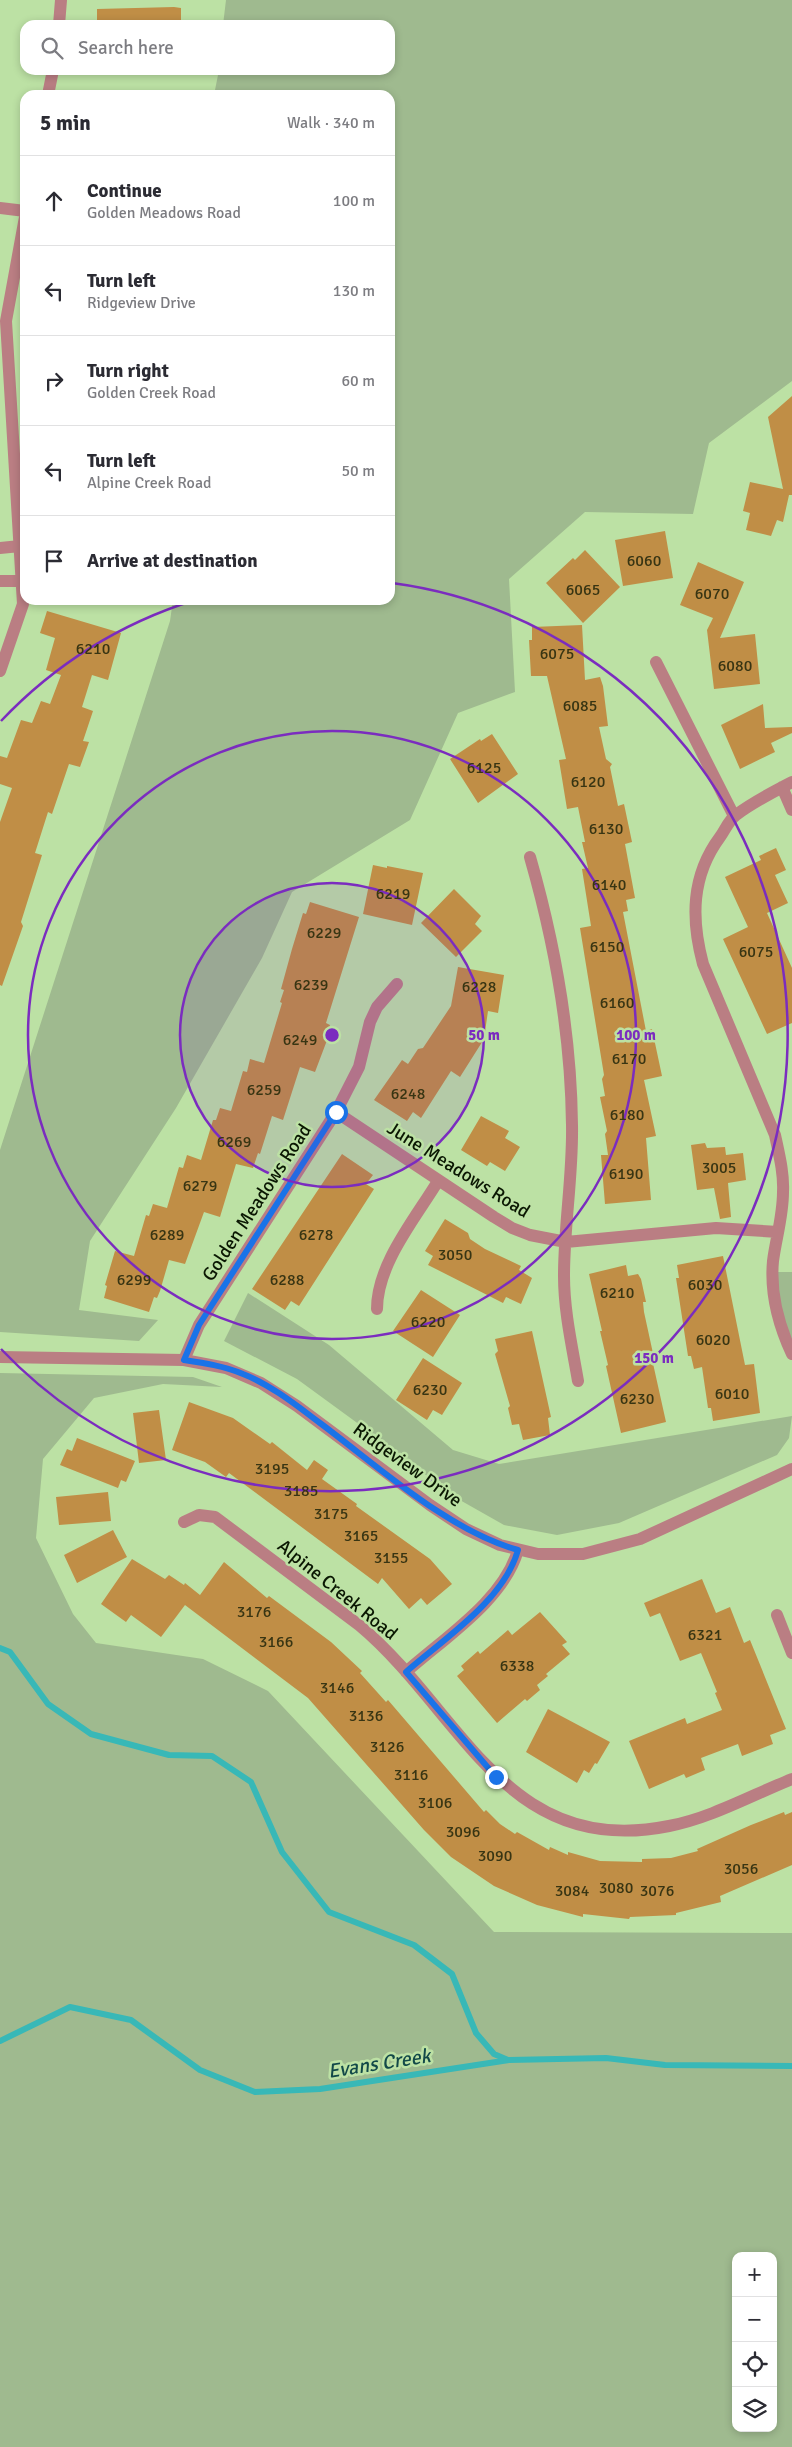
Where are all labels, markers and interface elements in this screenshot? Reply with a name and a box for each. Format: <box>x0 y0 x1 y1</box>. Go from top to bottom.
search box <box>20 20 395 75</box>
icon: search <box>38 34 66 62</box>
text: Search here <box>78 36 174 60</box>
text: 5 min <box>40 110 91 136</box>
text: Walk · 340 m <box>287 113 375 133</box>
text: Continue <box>87 179 162 203</box>
icon: ahead <box>40 187 68 215</box>
text: 100 m <box>333 191 375 211</box>
text: Golden Meadows Road <box>87 203 241 223</box>
text: Turn left <box>87 269 156 293</box>
icon: left <box>40 277 68 305</box>
text: 130 m <box>333 281 375 301</box>
text: Ridgeview Drive <box>87 293 196 313</box>
text: Turn right <box>87 359 169 383</box>
icon: right <box>40 367 68 395</box>
text: 60 m <box>341 371 375 391</box>
text: Golden Creek Road <box>87 383 216 403</box>
text: Turn left <box>87 449 156 473</box>
icon: left <box>40 457 68 485</box>
text: 50 m <box>341 461 375 481</box>
text: Alpine Creek Road <box>87 473 211 493</box>
icon: arrive <box>40 547 68 575</box>
text: Arrive at destination <box>87 549 258 573</box>
house number: 6060 <box>627 551 661 571</box>
house number: 6065 <box>566 580 600 600</box>
house number: 6070 <box>695 584 729 604</box>
house number: 6210 <box>76 639 110 659</box>
house number: 6075 <box>540 644 574 664</box>
house number: 6080 <box>718 656 752 676</box>
house number: 6085 <box>563 696 597 716</box>
house number: 6125 <box>467 758 501 778</box>
house number: 6120 <box>571 772 605 792</box>
house number: 6130 <box>589 819 623 839</box>
house number: 6140 <box>592 875 626 895</box>
house number: 6219 <box>376 884 410 904</box>
house number: 6229 <box>307 923 341 943</box>
house number: 6150 <box>590 937 624 957</box>
house number: 6075 <box>739 942 773 962</box>
house number: 6239 <box>294 975 328 995</box>
house number: 6228 <box>462 977 496 997</box>
house number: 6160 <box>600 993 634 1013</box>
centre of rings <box>323 1026 341 1044</box>
text: 50 m <box>468 1026 500 1044</box>
text: 100 m <box>616 1026 656 1044</box>
house number: 6249 <box>283 1030 317 1050</box>
house number: 6170 <box>612 1049 646 1069</box>
house number: 6259 <box>247 1080 281 1100</box>
house number: 6248 <box>391 1084 425 1104</box>
route start <box>325 1101 348 1124</box>
house number: 6180 <box>610 1105 644 1125</box>
street label: June Meadows Road <box>383 1116 534 1223</box>
street label: Golden Meadows Road <box>197 1119 317 1286</box>
house number: 6269 <box>217 1132 251 1152</box>
house number: 3005 <box>702 1158 736 1178</box>
house number: 6190 <box>609 1164 643 1184</box>
house number: 6279 <box>183 1176 217 1196</box>
house number: 6289 <box>150 1225 184 1245</box>
house number: 6278 <box>299 1225 333 1245</box>
house number: 3050 <box>438 1245 472 1265</box>
house number: 6299 <box>117 1270 151 1290</box>
house number: 6288 <box>270 1270 304 1290</box>
house number: 6030 <box>688 1275 722 1295</box>
house number: 6210 <box>600 1283 634 1303</box>
house number: 6220 <box>411 1312 445 1332</box>
house number: 6020 <box>696 1330 730 1350</box>
text: 150 m <box>634 1349 674 1367</box>
house number: 6230 <box>413 1380 447 1400</box>
house number: 6010 <box>715 1384 749 1404</box>
house number: 6230 <box>620 1389 654 1409</box>
street label: Ridgeview Drive <box>348 1417 467 1512</box>
house number: 3195 <box>255 1459 289 1479</box>
house number: 3185 <box>284 1481 318 1501</box>
house number: 3175 <box>314 1504 348 1524</box>
house number: 3165 <box>344 1526 378 1546</box>
street label: Alpine Creek Road <box>272 1534 402 1646</box>
house number: 3155 <box>374 1548 408 1568</box>
house number: 3176 <box>237 1602 271 1622</box>
house number: 6321 <box>688 1625 722 1645</box>
house number: 3166 <box>259 1632 293 1652</box>
house number: 6338 <box>500 1656 534 1676</box>
house number: 3146 <box>320 1678 354 1698</box>
house number: 3136 <box>349 1706 383 1726</box>
house number: 3126 <box>370 1737 404 1757</box>
house number: 3116 <box>394 1765 428 1785</box>
route end <box>485 1766 508 1789</box>
house number: 3106 <box>418 1793 452 1813</box>
house number: 3096 <box>446 1822 480 1842</box>
house number: 3090 <box>478 1846 512 1866</box>
house number: 3056 <box>724 1859 758 1879</box>
house number: 3080 <box>599 1878 633 1898</box>
house number: 3084 <box>555 1881 590 1901</box>
house number: 3076 <box>640 1881 674 1901</box>
water label: Evans Creek <box>326 2043 434 2084</box>
map controls <box>732 2252 777 2432</box>
button: + <box>732 2252 777 2297</box>
button: − <box>732 2297 777 2342</box>
button: locate <box>732 2342 777 2387</box>
button: layers <box>732 2387 777 2432</box>

